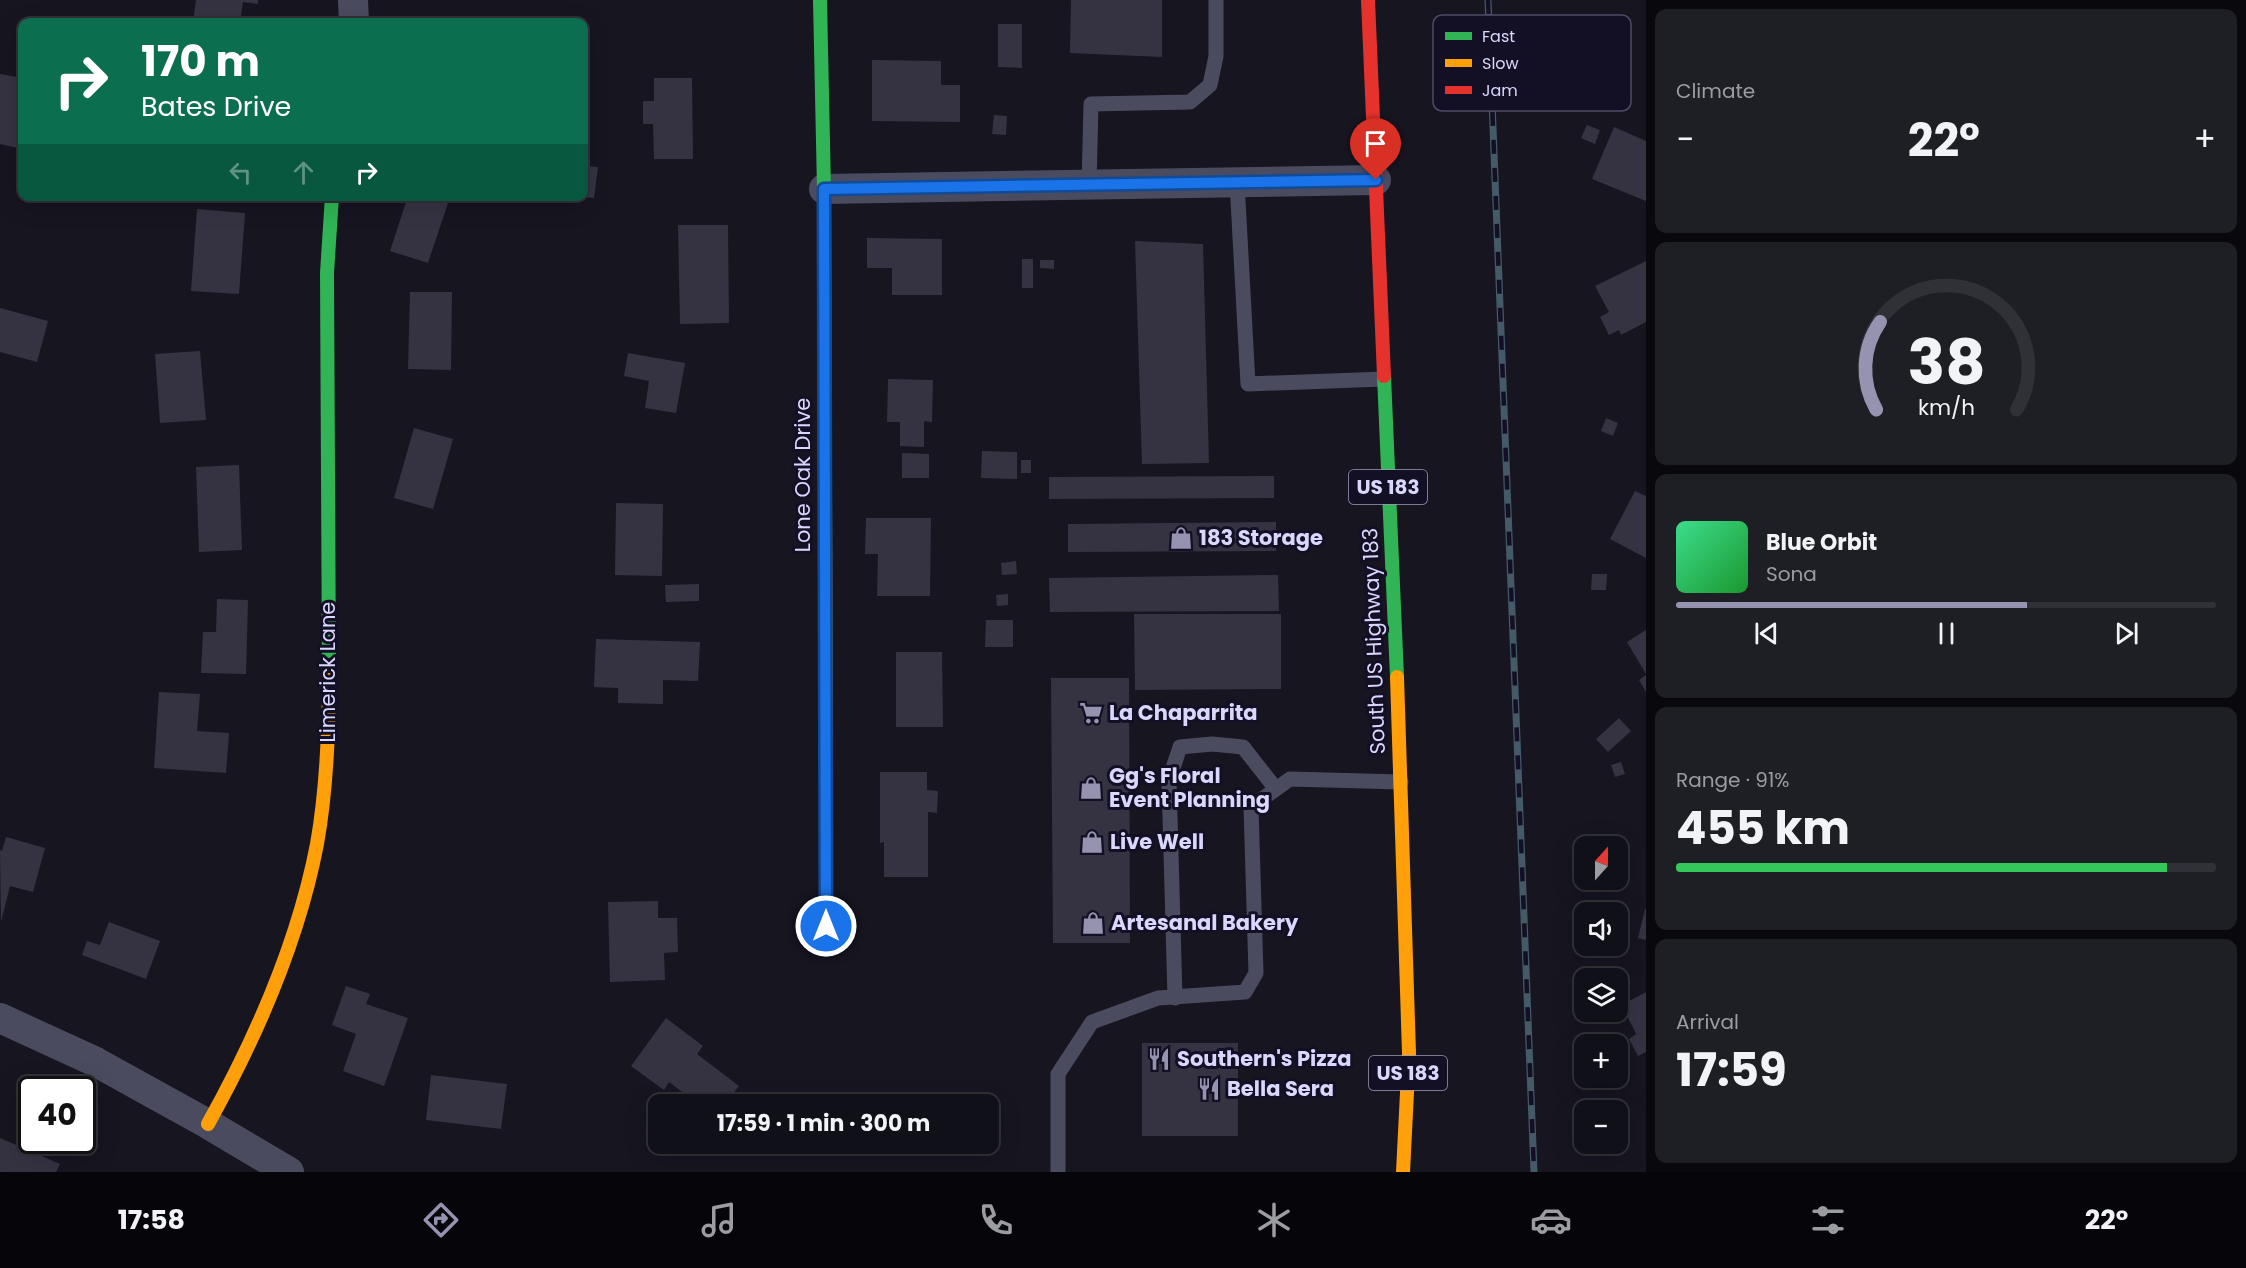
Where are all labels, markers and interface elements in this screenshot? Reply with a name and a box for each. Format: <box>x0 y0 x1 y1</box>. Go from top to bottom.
legend <box>1433 15 1631 111</box>
text: Fast <box>1482 25 1515 48</box>
text: 170 m <box>141 32 260 91</box>
icon: right <box>42 42 120 120</box>
text: Slow <box>1482 52 1519 75</box>
text: Climate <box>1676 77 1755 105</box>
text: Jam <box>1482 79 1518 102</box>
text: Bates Drive <box>141 88 291 125</box>
text: 22° <box>1908 109 1980 172</box>
text: − <box>1676 116 1694 163</box>
text: + <box>2193 116 2216 163</box>
pin <box>1350 118 1401 180</box>
icon: arrive <box>1359 127 1392 160</box>
icon: left <box>224 156 257 189</box>
icon: ahead <box>287 156 320 189</box>
icon: right <box>350 156 383 189</box>
text: 38 <box>1907 319 1985 407</box>
text: km/h <box>1917 393 1975 424</box>
street label: Lone Oak Drive <box>788 398 817 552</box>
road number: US 183 <box>1349 470 1427 504</box>
place label: 183 Storage <box>1199 523 1323 552</box>
shop icon: 183 Storage <box>1168 525 1194 551</box>
street label: South US Highway 183 <box>1355 527 1392 755</box>
text: Blue Orbit <box>1766 527 1877 558</box>
text: Sona <box>1766 560 1817 588</box>
street label: Limerick Lane <box>313 602 342 742</box>
icon: previous <box>1750 617 1783 650</box>
icon: pause <box>1930 617 1963 650</box>
icon: next <box>2110 617 2143 650</box>
place label: La Chaparrita <box>1109 698 1258 727</box>
supermarket icon: La Chaparrita <box>1078 700 1104 726</box>
place label: Gg's Floral Event Planning <box>1109 761 1270 814</box>
text: Range · 91% <box>1676 766 1790 794</box>
shop icon: Gg's Floral Event Planning <box>1078 775 1104 801</box>
text: 455 km <box>1676 797 1850 860</box>
place label: Live Well <box>1110 827 1204 856</box>
shop icon: Live Well <box>1079 829 1105 855</box>
north arrow <box>1574 836 1628 890</box>
map controls <box>1574 836 1628 1154</box>
position arrow <box>794 894 858 958</box>
button: sound <box>1574 902 1628 956</box>
place label: Artesanal Bakery <box>1111 908 1299 937</box>
shop icon: Artesanal Bakery <box>1080 910 1106 936</box>
button: layers <box>1574 968 1628 1022</box>
text: Arrival <box>1676 1008 1739 1036</box>
button: + <box>1574 1034 1628 1088</box>
text: 17:59 <box>1676 1039 1787 1102</box>
place label: Southern's Pizza <box>1177 1044 1351 1073</box>
restaurant icon: Southern's Pizza <box>1146 1046 1172 1072</box>
road number: US 183 <box>1369 1056 1447 1090</box>
place label: Bella Sera <box>1227 1074 1334 1103</box>
speed limit sign: 40 <box>18 1076 96 1154</box>
restaurant icon: Bella Sera <box>1196 1076 1222 1102</box>
button: − <box>1574 1100 1628 1154</box>
text: 17:59 · 1 min · 300 m <box>717 1108 930 1139</box>
icon: directions <box>420 1199 462 1241</box>
icon: music <box>698 1199 740 1241</box>
icon: phone <box>975 1199 1017 1241</box>
icon: climate <box>1253 1199 1295 1241</box>
icon: car <box>1530 1199 1572 1241</box>
icon: filters <box>1807 1199 1849 1241</box>
text: 17:58 <box>118 1201 185 1238</box>
text: 22° <box>2085 1201 2128 1238</box>

